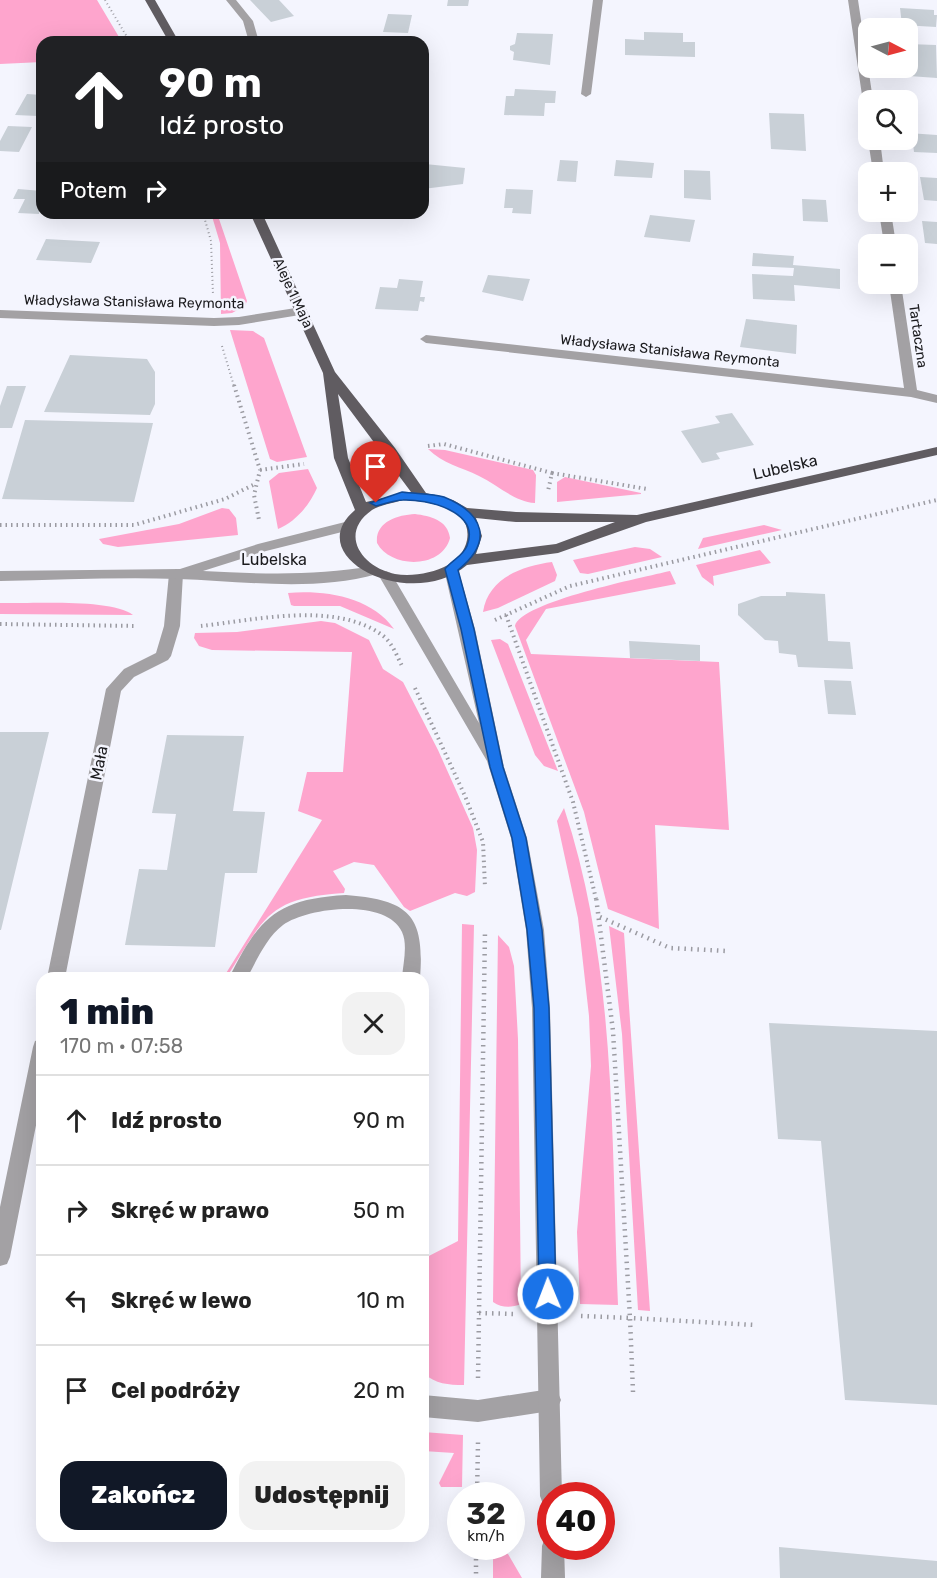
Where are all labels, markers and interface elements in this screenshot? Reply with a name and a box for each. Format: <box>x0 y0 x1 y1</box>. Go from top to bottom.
north arrow <box>858 18 918 78</box>
map controls <box>858 18 918 294</box>
text: 90 m <box>159 58 262 108</box>
icon: ahead <box>60 60 138 138</box>
button: search <box>858 90 918 150</box>
text: Idź prosto <box>159 109 284 141</box>
button: + <box>858 162 918 222</box>
icon: right <box>139 174 172 207</box>
text: Potem <box>60 177 127 204</box>
button: − <box>858 234 918 294</box>
street label: Aleje 1 Maja <box>269 255 317 331</box>
street label: Władysława Stanisława Reymonta <box>24 292 244 312</box>
street label: Tartaczna <box>905 303 931 369</box>
street label: Władysława Stanisława Reymonta <box>559 331 781 371</box>
pin <box>350 441 401 503</box>
icon: arrive <box>359 450 392 483</box>
street label: Lubelska <box>751 450 819 484</box>
street label: Lubelska <box>241 550 307 569</box>
street label: Mała <box>86 744 112 782</box>
text: 1 min <box>60 990 154 1033</box>
button: close <box>342 992 405 1055</box>
text: 170 m · 07:58 <box>60 1034 183 1058</box>
icon: ahead <box>60 1104 93 1137</box>
text: Idź prosto <box>111 1107 222 1134</box>
text: 90 m <box>353 1107 405 1134</box>
icon: right <box>60 1194 93 1227</box>
text: Skręć w prawo <box>111 1197 269 1224</box>
text: 50 m <box>353 1197 405 1224</box>
position arrow <box>516 1262 580 1326</box>
icon: left <box>60 1284 93 1317</box>
text: Skręć w lewo <box>111 1287 252 1314</box>
text: 10 m <box>357 1287 405 1314</box>
icon: arrive <box>60 1374 93 1407</box>
text: Cel podróży <box>111 1377 240 1404</box>
text: 20 m <box>353 1377 405 1404</box>
button: Zakończ <box>60 1461 227 1530</box>
button: Udostępnij <box>239 1461 405 1530</box>
speed limit sign: 40 <box>537 1482 615 1560</box>
text: 32 <box>466 1496 506 1532</box>
text: km/h <box>467 1527 505 1545</box>

